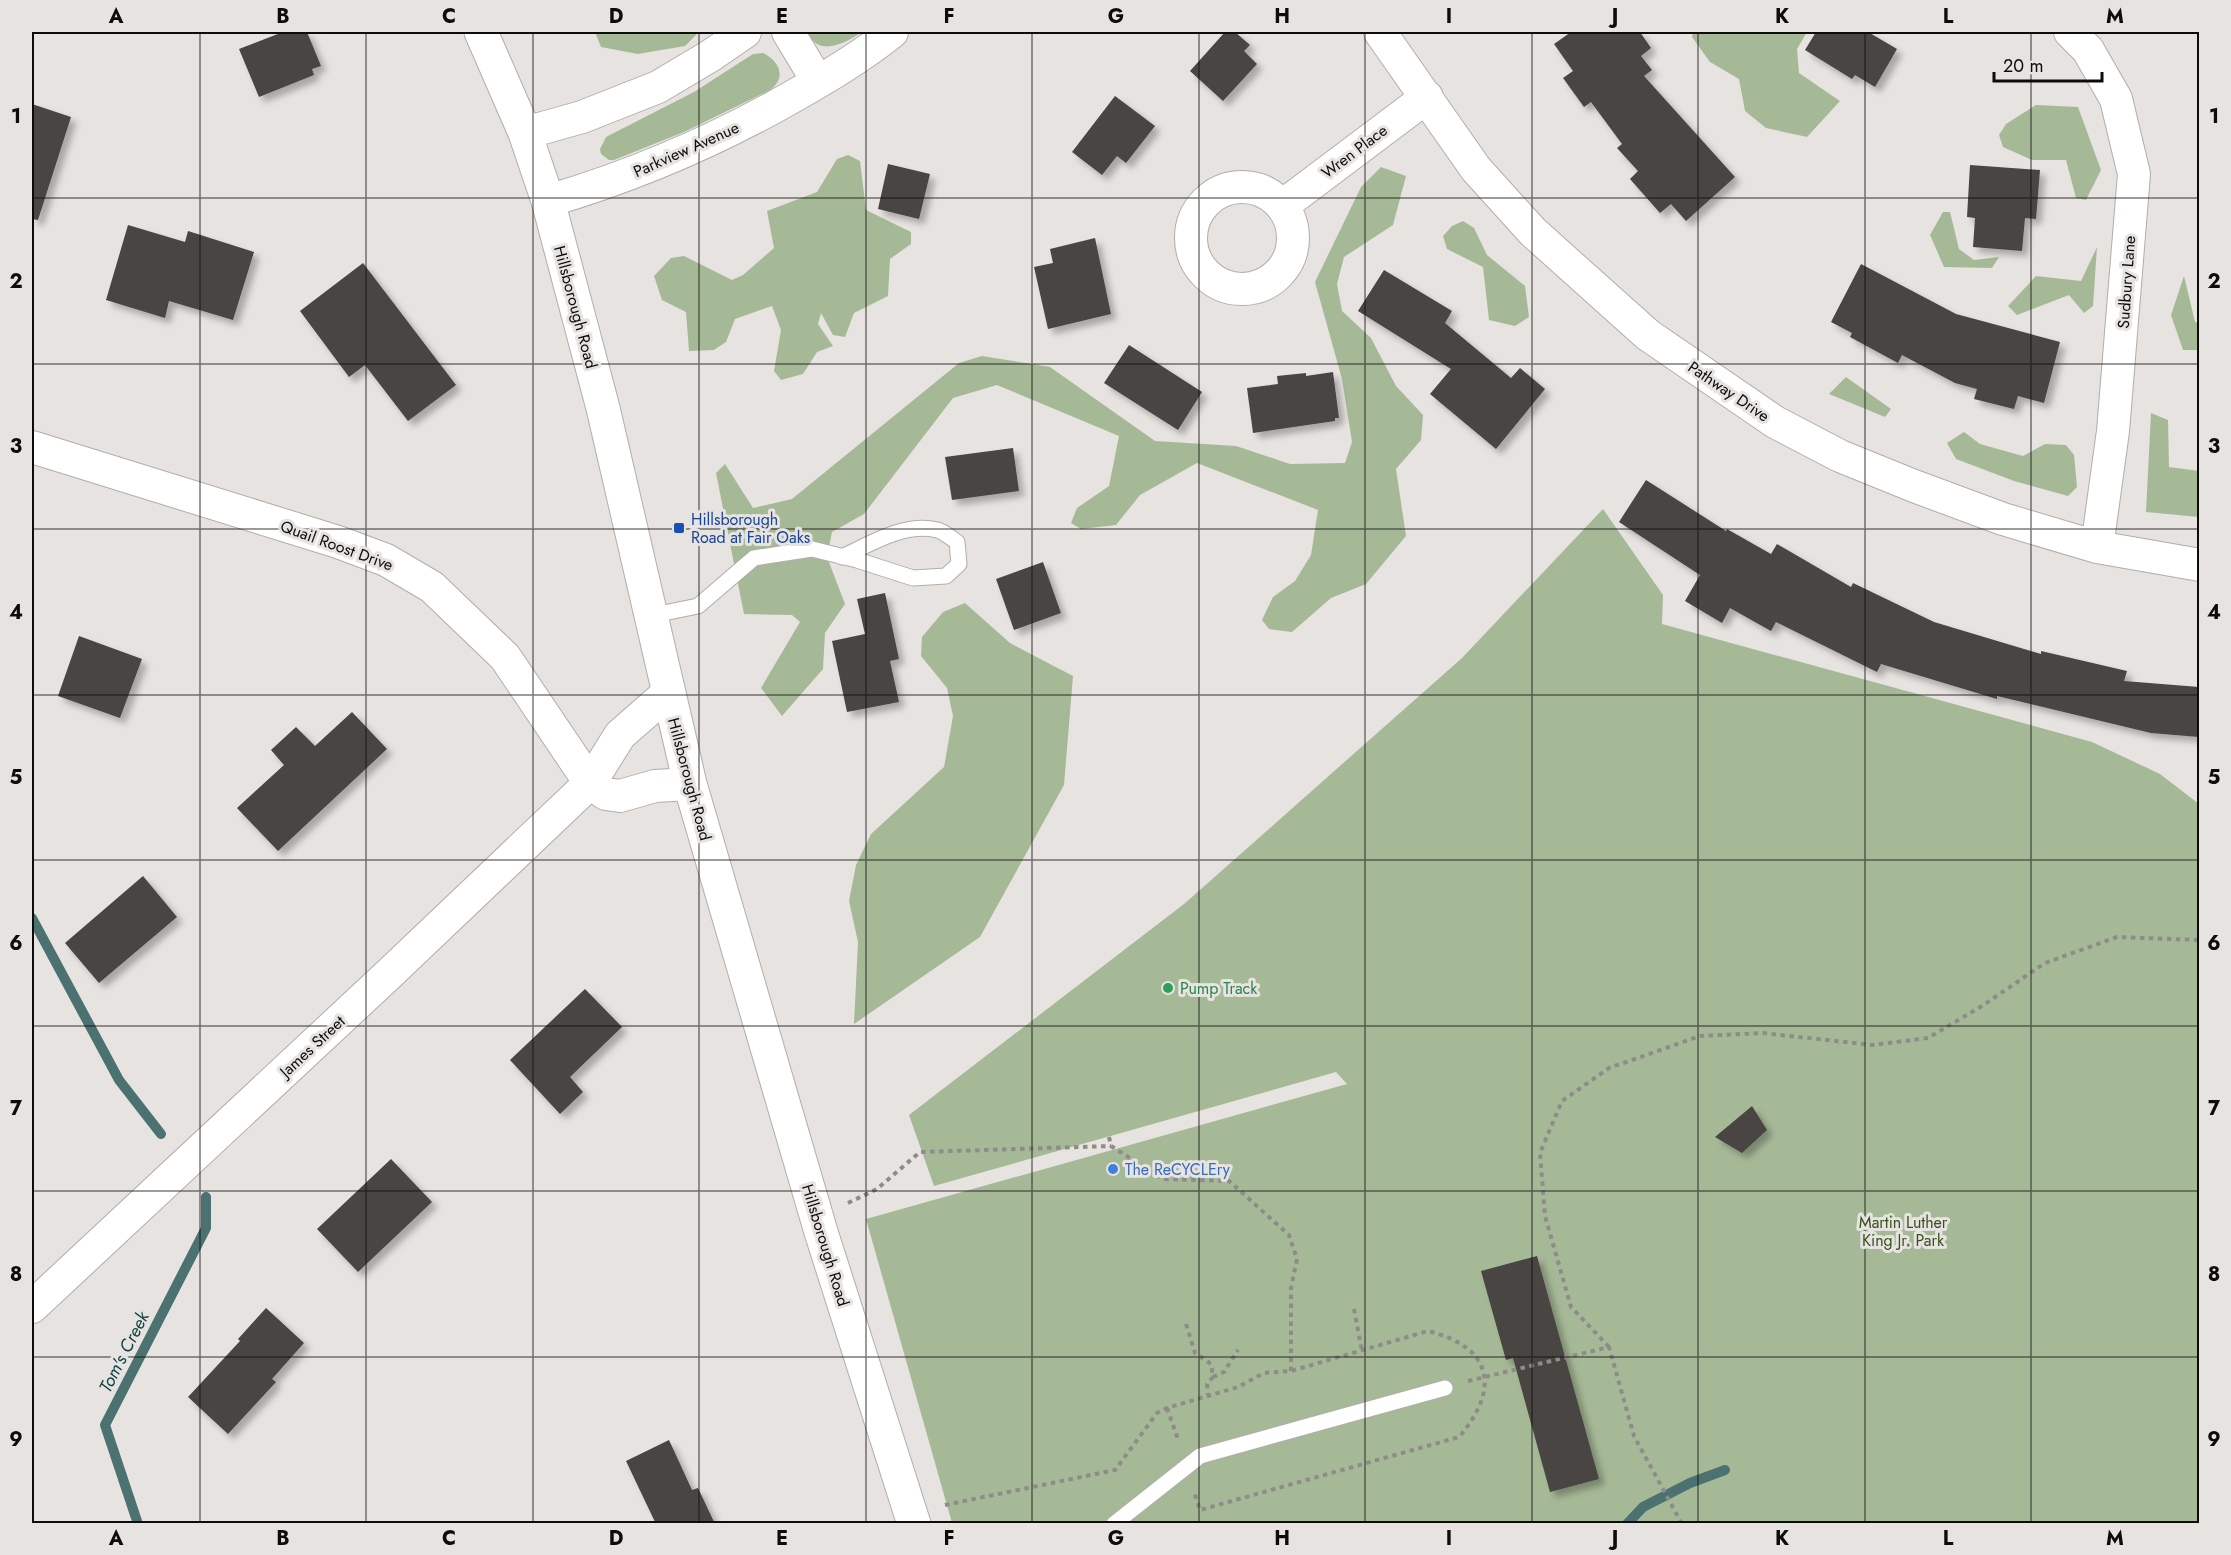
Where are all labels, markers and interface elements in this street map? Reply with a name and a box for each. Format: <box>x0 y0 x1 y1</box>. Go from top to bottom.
text: A <box>108 2 124 31</box>
text: B <box>276 2 290 31</box>
text: C <box>442 2 456 31</box>
text: D <box>609 2 623 31</box>
text: E <box>776 2 788 31</box>
text: F <box>943 2 955 31</box>
text: G <box>1108 2 1124 31</box>
text: H <box>1274 2 1290 31</box>
text: I <box>1446 2 1452 31</box>
text: J <box>1608 2 1618 31</box>
text: K <box>1775 2 1789 31</box>
text: L <box>1943 2 1954 31</box>
text: M <box>2106 2 2124 31</box>
scale bar <box>1994 45 2102 83</box>
text: 20 m <box>2003 53 2043 79</box>
text: 1 <box>11 102 21 131</box>
text: 1 <box>2209 102 2219 131</box>
street label: Parkview Avenue <box>630 116 743 183</box>
street label: Wren Place <box>1316 119 1392 184</box>
street label: Sudbury Lane <box>2112 235 2141 329</box>
street label: Hillsborough Road <box>548 243 603 371</box>
text: 2 <box>9 267 23 296</box>
text: 2 <box>2207 267 2221 296</box>
street label: Pathway Drive <box>1683 356 1774 427</box>
text: 3 <box>10 432 22 461</box>
text: 3 <box>2208 432 2220 461</box>
place label: Hillsborough Road at Fair Oaks <box>691 508 810 549</box>
street label: Quail Roost Drive <box>277 514 396 577</box>
marker: Hillsborough Road at Fair Oaks <box>672 521 686 535</box>
text: 4 <box>9 598 23 627</box>
text: 4 <box>2207 598 2221 627</box>
street label: Hillsborough Road <box>662 715 717 843</box>
text: 5 <box>10 763 23 792</box>
text: 5 <box>2208 763 2221 792</box>
text: 6 <box>9 929 23 958</box>
text: 6 <box>2207 929 2221 958</box>
place label: Pump Track <box>1180 977 1258 1000</box>
marker: Pump Track <box>1161 981 1175 995</box>
street label: James Street <box>273 1010 350 1084</box>
text: 7 <box>10 1094 23 1123</box>
text: 7 <box>2208 1094 2221 1123</box>
place label: The ReCYCLEry <box>1125 1158 1231 1181</box>
marker: The ReCYCLEry <box>1106 1162 1120 1176</box>
street label: Hillsborough Road <box>796 1181 855 1309</box>
park label: Martin Luther King Jr. Park <box>1859 1211 1948 1252</box>
text: 8 <box>10 1260 22 1289</box>
text: 8 <box>2208 1260 2220 1289</box>
water label: Tom's Creek <box>92 1306 156 1397</box>
text: 9 <box>9 1425 23 1454</box>
text: 9 <box>2207 1425 2221 1454</box>
text: A <box>108 1524 124 1553</box>
text: B <box>276 1524 290 1553</box>
text: C <box>442 1524 456 1553</box>
text: D <box>609 1524 623 1553</box>
text: E <box>776 1524 788 1553</box>
text: F <box>943 1524 955 1553</box>
text: G <box>1108 1524 1124 1553</box>
text: H <box>1274 1524 1290 1553</box>
text: I <box>1446 1524 1452 1553</box>
text: J <box>1608 1524 1618 1553</box>
text: K <box>1775 1524 1789 1553</box>
text: L <box>1943 1524 1954 1553</box>
text: M <box>2106 1524 2124 1553</box>

